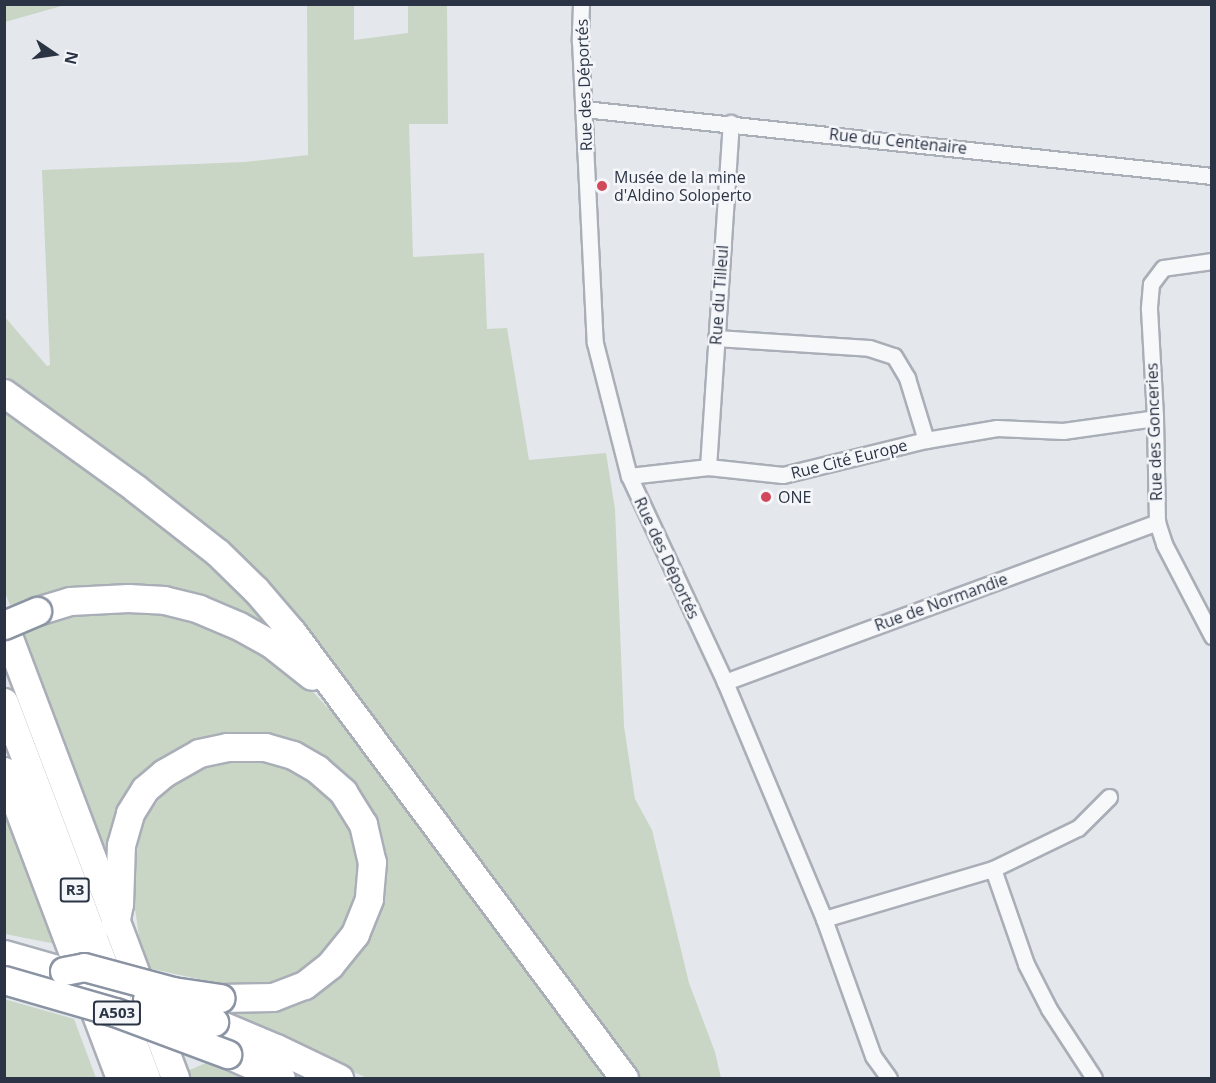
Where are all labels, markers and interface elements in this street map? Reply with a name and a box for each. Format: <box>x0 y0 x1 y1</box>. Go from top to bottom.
street label: Rue des Déportés <box>572 19 596 151</box>
north arrow <box>24 24 84 84</box>
text: N <box>59 49 84 67</box>
street label: Rue du Centenaire <box>828 124 968 158</box>
place label: Musée de la mine d'Aldino Soloperto <box>614 167 752 205</box>
marker: Musée de la mine d'Aldino Soloperto <box>595 179 609 193</box>
street label: Rue du Tilleul <box>706 244 732 346</box>
street label: Rue des Gonceries <box>1142 363 1166 501</box>
street label: Rue Cité Europe <box>789 435 909 483</box>
place label: ONE <box>778 487 811 507</box>
marker: ONE <box>759 490 773 504</box>
street label: Rue des Déportés <box>630 494 704 622</box>
street label: Rue de Normandie <box>872 569 1010 635</box>
road number: R3 <box>58 878 92 902</box>
road number: A503 <box>92 1001 142 1025</box>

